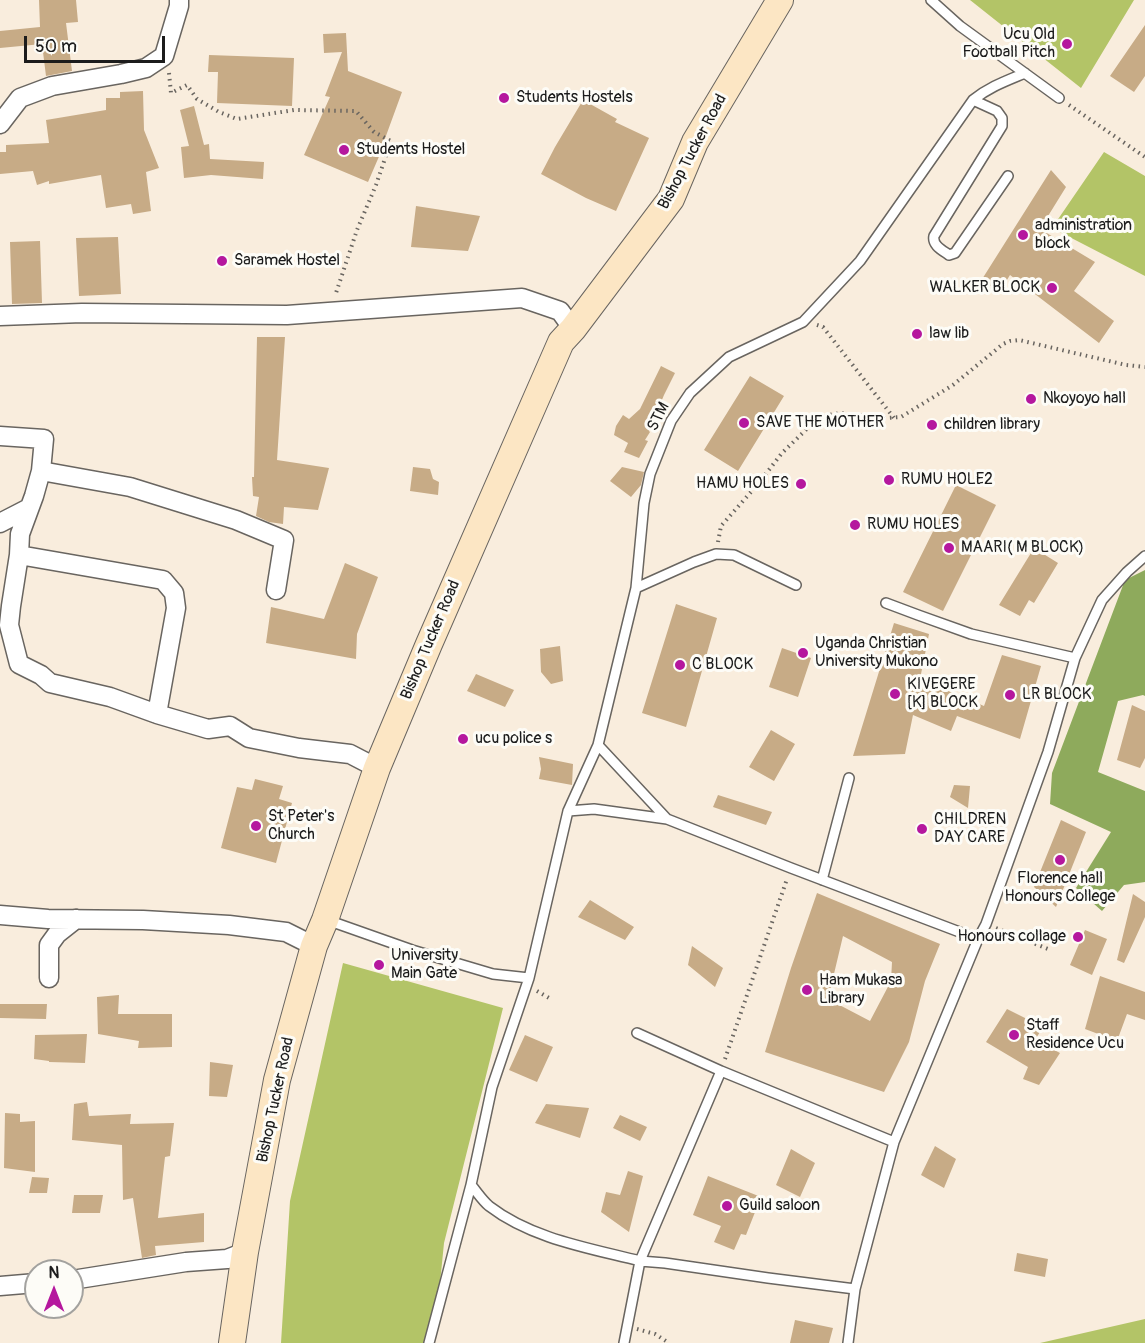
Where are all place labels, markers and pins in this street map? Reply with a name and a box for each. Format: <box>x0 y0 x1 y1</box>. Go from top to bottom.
place label: Ucu Old Football Pitch <box>962 25 1055 63</box>
marker: Ucu Old Football Pitch <box>1060 37 1074 51</box>
place label: Students Hostels <box>516 88 633 108</box>
marker: Students Hostels <box>497 91 511 105</box>
place label: Students Hostel <box>356 140 465 160</box>
marker: Students Hostel <box>337 143 351 157</box>
place label: administration block <box>1035 216 1132 254</box>
marker: administration block <box>1016 228 1030 242</box>
place label: Saramek Hostel <box>234 251 340 271</box>
marker: Saramek Hostel <box>215 254 229 268</box>
place label: WALKER BLOCK <box>929 278 1040 298</box>
marker: WALKER BLOCK <box>1045 281 1059 295</box>
place label: law lib <box>929 324 969 344</box>
marker: law lib <box>910 327 924 341</box>
place label: Nkoyoyo hall <box>1043 389 1126 409</box>
marker: Nkoyoyo hall <box>1024 392 1038 406</box>
place label: SAVE THE MOTHER <box>756 413 884 433</box>
place label: children library <box>944 415 1040 435</box>
marker: SAVE THE MOTHER <box>737 416 751 430</box>
marker: children library <box>925 418 939 432</box>
place label: RUMU HOLE2 <box>901 470 993 490</box>
marker: RUMU HOLE2 <box>882 473 896 487</box>
place label: HAMU HOLES <box>696 474 789 494</box>
marker: HAMU HOLES <box>794 477 808 491</box>
place label: RUMU HOLES <box>867 515 959 535</box>
marker: RUMU HOLES <box>848 518 862 532</box>
place label: MAARI( M BLOCK) <box>961 538 1084 558</box>
marker: MAARI( M BLOCK) <box>942 541 956 555</box>
place label: Uganda Christian University Mukono <box>815 634 938 672</box>
marker: Uganda Christian University Mukono <box>796 646 810 660</box>
place label: C BLOCK <box>692 655 753 675</box>
marker: C BLOCK <box>673 658 687 672</box>
place label: KIVEGERE [K] BLOCK <box>907 675 978 713</box>
place label: LR BLOCK <box>1022 685 1092 705</box>
marker: KIVEGERE [K] BLOCK <box>888 687 902 701</box>
marker: LR BLOCK <box>1003 688 1017 702</box>
place label: ucu police s <box>475 729 552 749</box>
marker: ucu police s <box>456 732 470 746</box>
place label: St Peter's Church <box>268 807 334 845</box>
place label: CHILDREN DAY CARE <box>934 810 1006 848</box>
marker: St Peter's Church <box>249 819 263 833</box>
marker: CHILDREN DAY CARE <box>915 822 929 836</box>
marker: Florence hall Honours College <box>1053 853 1067 867</box>
place label: Florence hall Honours College <box>1005 869 1115 907</box>
place label: Honours collage <box>957 927 1066 947</box>
marker: Honours collage <box>1071 930 1085 944</box>
place label: University Main Gate <box>391 946 458 984</box>
marker: University Main Gate <box>372 958 386 972</box>
place label: Ham Mukasa Library <box>819 971 903 1009</box>
marker: Ham Mukasa Library <box>800 983 814 997</box>
place label: Staff Residence Ucu <box>1026 1016 1124 1054</box>
marker: Staff Residence Ucu <box>1007 1028 1021 1042</box>
place label: Guild saloon <box>739 1196 820 1216</box>
marker: Guild saloon <box>720 1199 734 1213</box>

